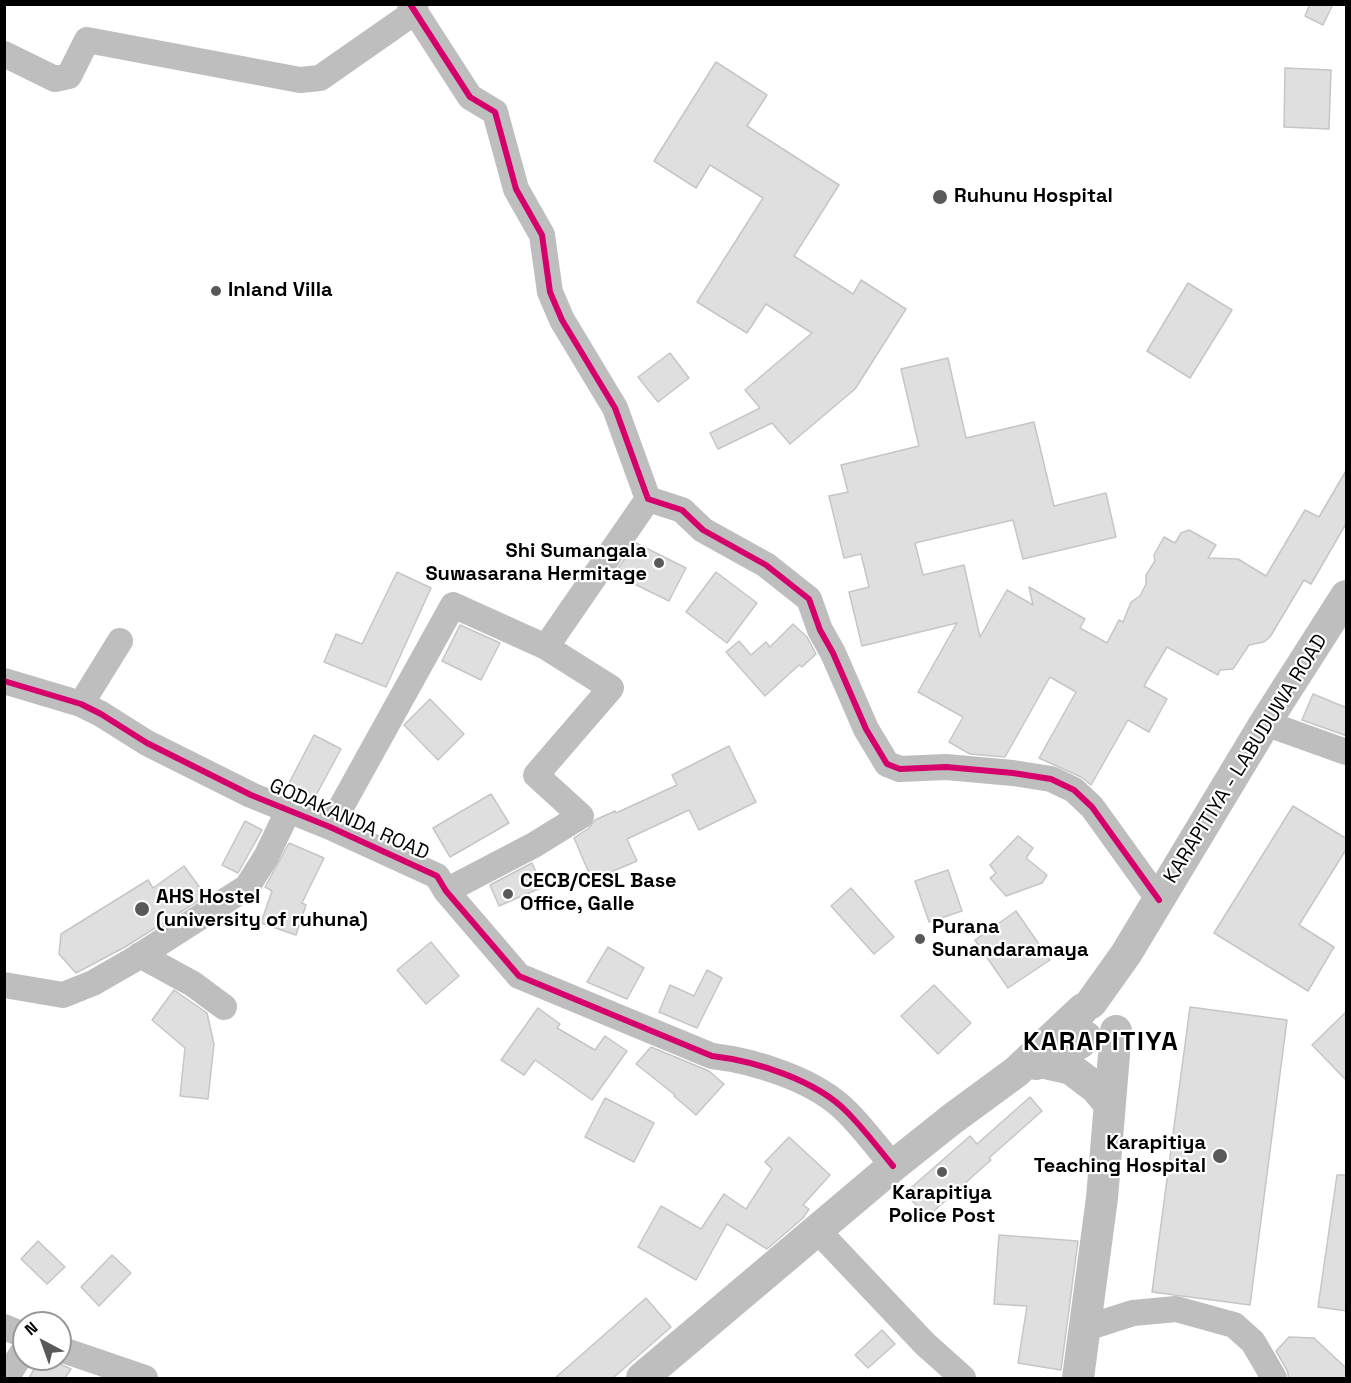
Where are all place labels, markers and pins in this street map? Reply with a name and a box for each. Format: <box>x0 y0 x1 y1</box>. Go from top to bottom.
place label: Ruhunu Hospital <box>954 185 1113 209</box>
marker: Ruhunu Hospital <box>931 188 949 206</box>
place label: Inland Villa <box>228 279 333 303</box>
marker: Inland Villa <box>209 284 223 298</box>
place label: Shi Sumangala Suwasarana Hermitage <box>425 540 647 587</box>
marker: Shi Sumangala Suwasarana Hermitage <box>652 556 666 570</box>
place label: CECB/CESL Base Office, Galle <box>520 870 677 917</box>
place label: AHS Hostel (university of ruhuna) <box>156 886 368 933</box>
marker: CECB/CESL Base Office, Galle <box>501 887 515 901</box>
marker: AHS Hostel (university of ruhuna) <box>133 900 151 918</box>
place label: Purana Sunandaramaya <box>932 916 1088 963</box>
marker: Purana Sunandaramaya <box>913 932 927 946</box>
place label: Karapitiya Teaching Hospital <box>1034 1132 1206 1179</box>
marker: Karapitiya Teaching Hospital <box>1211 1147 1229 1165</box>
marker: Karapitiya Police Post <box>935 1165 949 1179</box>
place label: Karapitiya Police Post <box>889 1182 995 1229</box>

